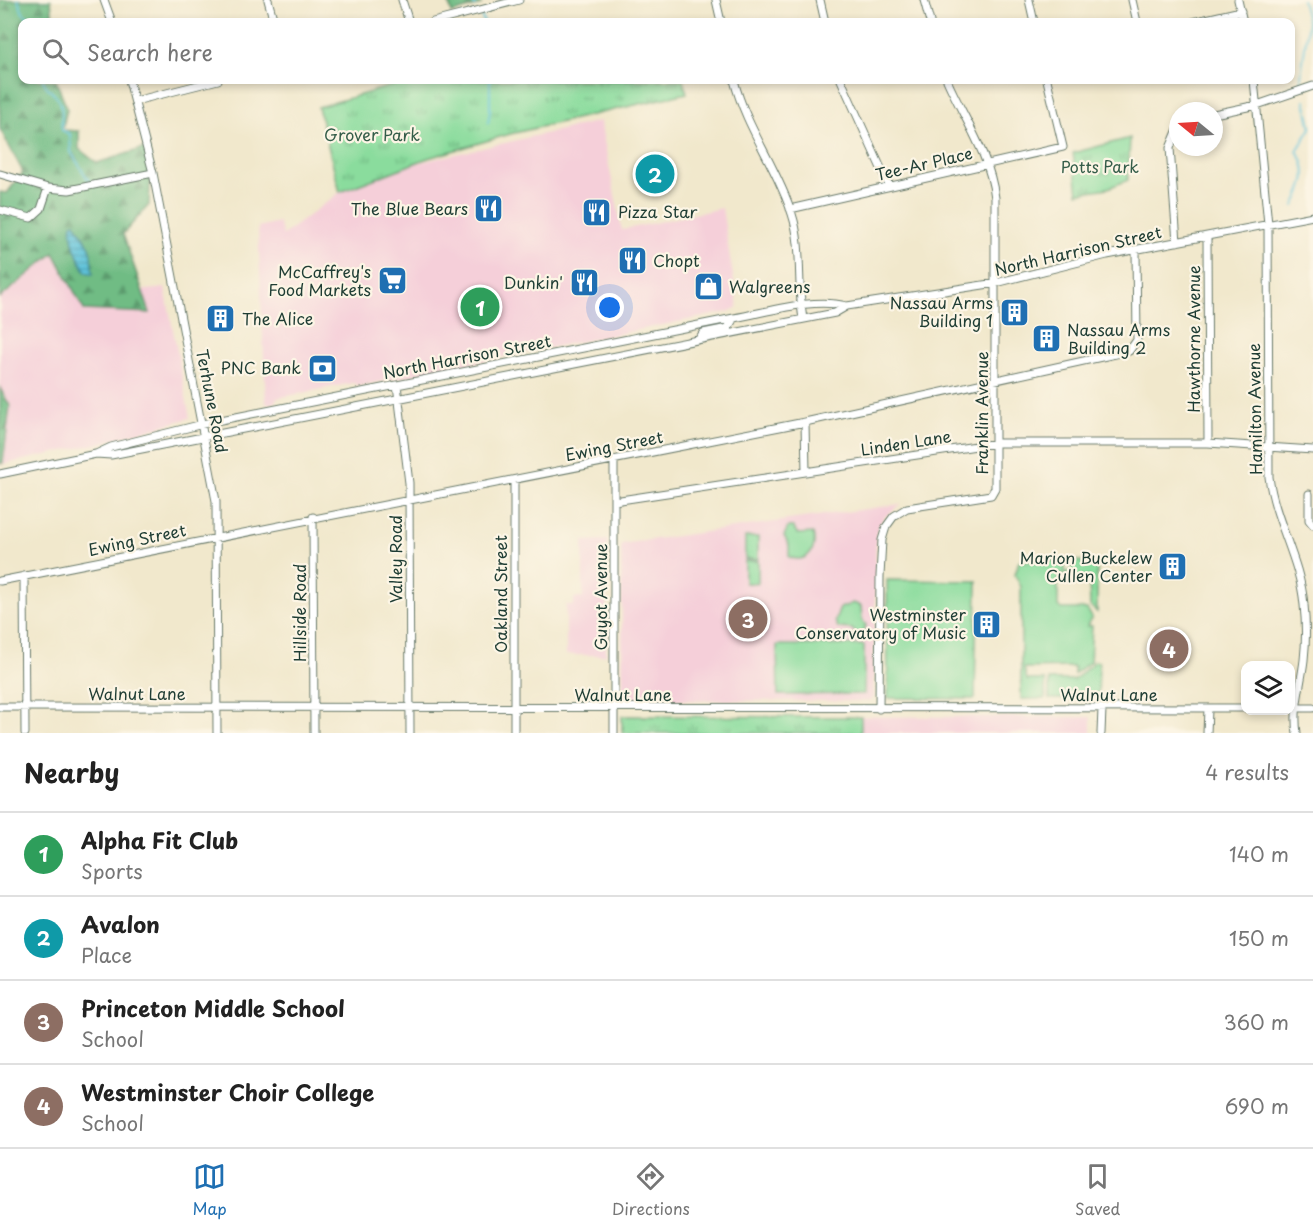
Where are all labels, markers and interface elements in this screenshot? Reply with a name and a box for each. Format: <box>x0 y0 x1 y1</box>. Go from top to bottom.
search box <box>18 18 1295 84</box>
icon: search <box>39 35 72 68</box>
text: Search here <box>87 35 213 68</box>
north arrow <box>1169 102 1223 156</box>
park label: Grover Park <box>324 122 420 146</box>
street label: Tee-Ar Place <box>873 140 975 186</box>
pin: 2 <box>636 152 674 196</box>
park label: Potts Park <box>1061 154 1139 178</box>
restaurant icon: The Blue Bears <box>473 193 505 225</box>
place label: The Blue Bears <box>351 196 468 220</box>
restaurant icon: Pizza Star <box>581 196 613 228</box>
place label: Pizza Star <box>618 199 698 223</box>
street label: North Harrison Street <box>992 219 1164 281</box>
restaurant icon: Chopt <box>616 245 648 277</box>
place label: Chopt <box>653 248 700 272</box>
place label: McCaffrey's Food Markets <box>268 259 371 301</box>
supermarket icon: McCaffrey's Food Markets <box>376 265 408 297</box>
street label: Hawthorne Avenue <box>1181 265 1205 413</box>
restaurant icon: Dunkin' <box>568 267 600 299</box>
place label: Dunkin' <box>504 270 563 294</box>
shop icon: Walgreens <box>692 271 724 303</box>
place label: Walgreens <box>729 274 810 298</box>
pin: 1 <box>460 284 500 330</box>
place label: Nassau Arms Building 1 <box>890 290 993 332</box>
your location <box>595 293 624 322</box>
building icon: Nassau Arms Building 1 <box>998 296 1030 328</box>
building icon: The Alice <box>205 303 237 335</box>
place label: The Alice <box>242 306 313 330</box>
place label: Nassau Arms Building 2 <box>1067 317 1170 359</box>
building icon: Nassau Arms Building 2 <box>1030 323 1062 355</box>
street label: North Harrison Street <box>381 328 553 384</box>
street label: Hamilton Avenue <box>1241 343 1267 475</box>
street label: Terhune Road <box>191 347 235 455</box>
street label: Franklin Avenue <box>969 351 993 475</box>
bank icon: PNC Bank <box>306 352 338 384</box>
place label: PNC Bank <box>221 355 301 379</box>
street label: Linden Lane <box>859 423 953 461</box>
street label: Ewing Street <box>563 424 665 466</box>
street label: Valley Road <box>383 515 407 603</box>
street label: Ewing Street <box>86 517 188 561</box>
street label: Oakland Street <box>488 535 512 653</box>
street label: Guyot Avenue <box>588 543 612 650</box>
place label: Marion Buckelew Cullen Center <box>1020 545 1153 587</box>
building icon: Marion Buckelew Cullen Center <box>1157 551 1189 583</box>
street label: Hillside Road <box>287 564 311 662</box>
pin: 3 <box>728 596 768 642</box>
place label: Westminster Conservatory of Music <box>795 602 967 644</box>
building icon: Westminster Conservatory of Music <box>971 608 1003 640</box>
pin: 4 <box>1150 626 1188 672</box>
map controls <box>1241 661 1295 715</box>
button: layers <box>1241 661 1295 715</box>
street label: Walnut Lane <box>88 681 186 705</box>
street label: Walnut Lane <box>574 682 672 706</box>
street label: Walnut Lane <box>1060 682 1158 706</box>
text: Nearby <box>24 753 119 792</box>
text: 4 results <box>1205 757 1289 787</box>
text: Alpha Fit Club <box>81 823 238 856</box>
text: 1 <box>39 839 48 869</box>
text: 140 m <box>1229 839 1289 869</box>
text: Sports <box>81 856 143 886</box>
text: Avalon <box>81 907 160 940</box>
text: 2 <box>36 923 51 953</box>
text: 150 m <box>1229 923 1289 953</box>
text: Place <box>81 940 132 970</box>
text: Princeton Middle School <box>81 991 345 1024</box>
text: 3 <box>37 1007 50 1037</box>
text: 360 m <box>1223 1007 1289 1037</box>
text: School <box>81 1024 144 1054</box>
text: Westminster Choir College <box>81 1075 374 1108</box>
text: 4 <box>37 1091 50 1121</box>
text: 690 m <box>1225 1091 1289 1121</box>
text: School <box>81 1108 144 1138</box>
tab: Map <box>193 1160 227 1220</box>
tab: Directions <box>612 1160 690 1220</box>
tab: Saved <box>1075 1160 1120 1220</box>

